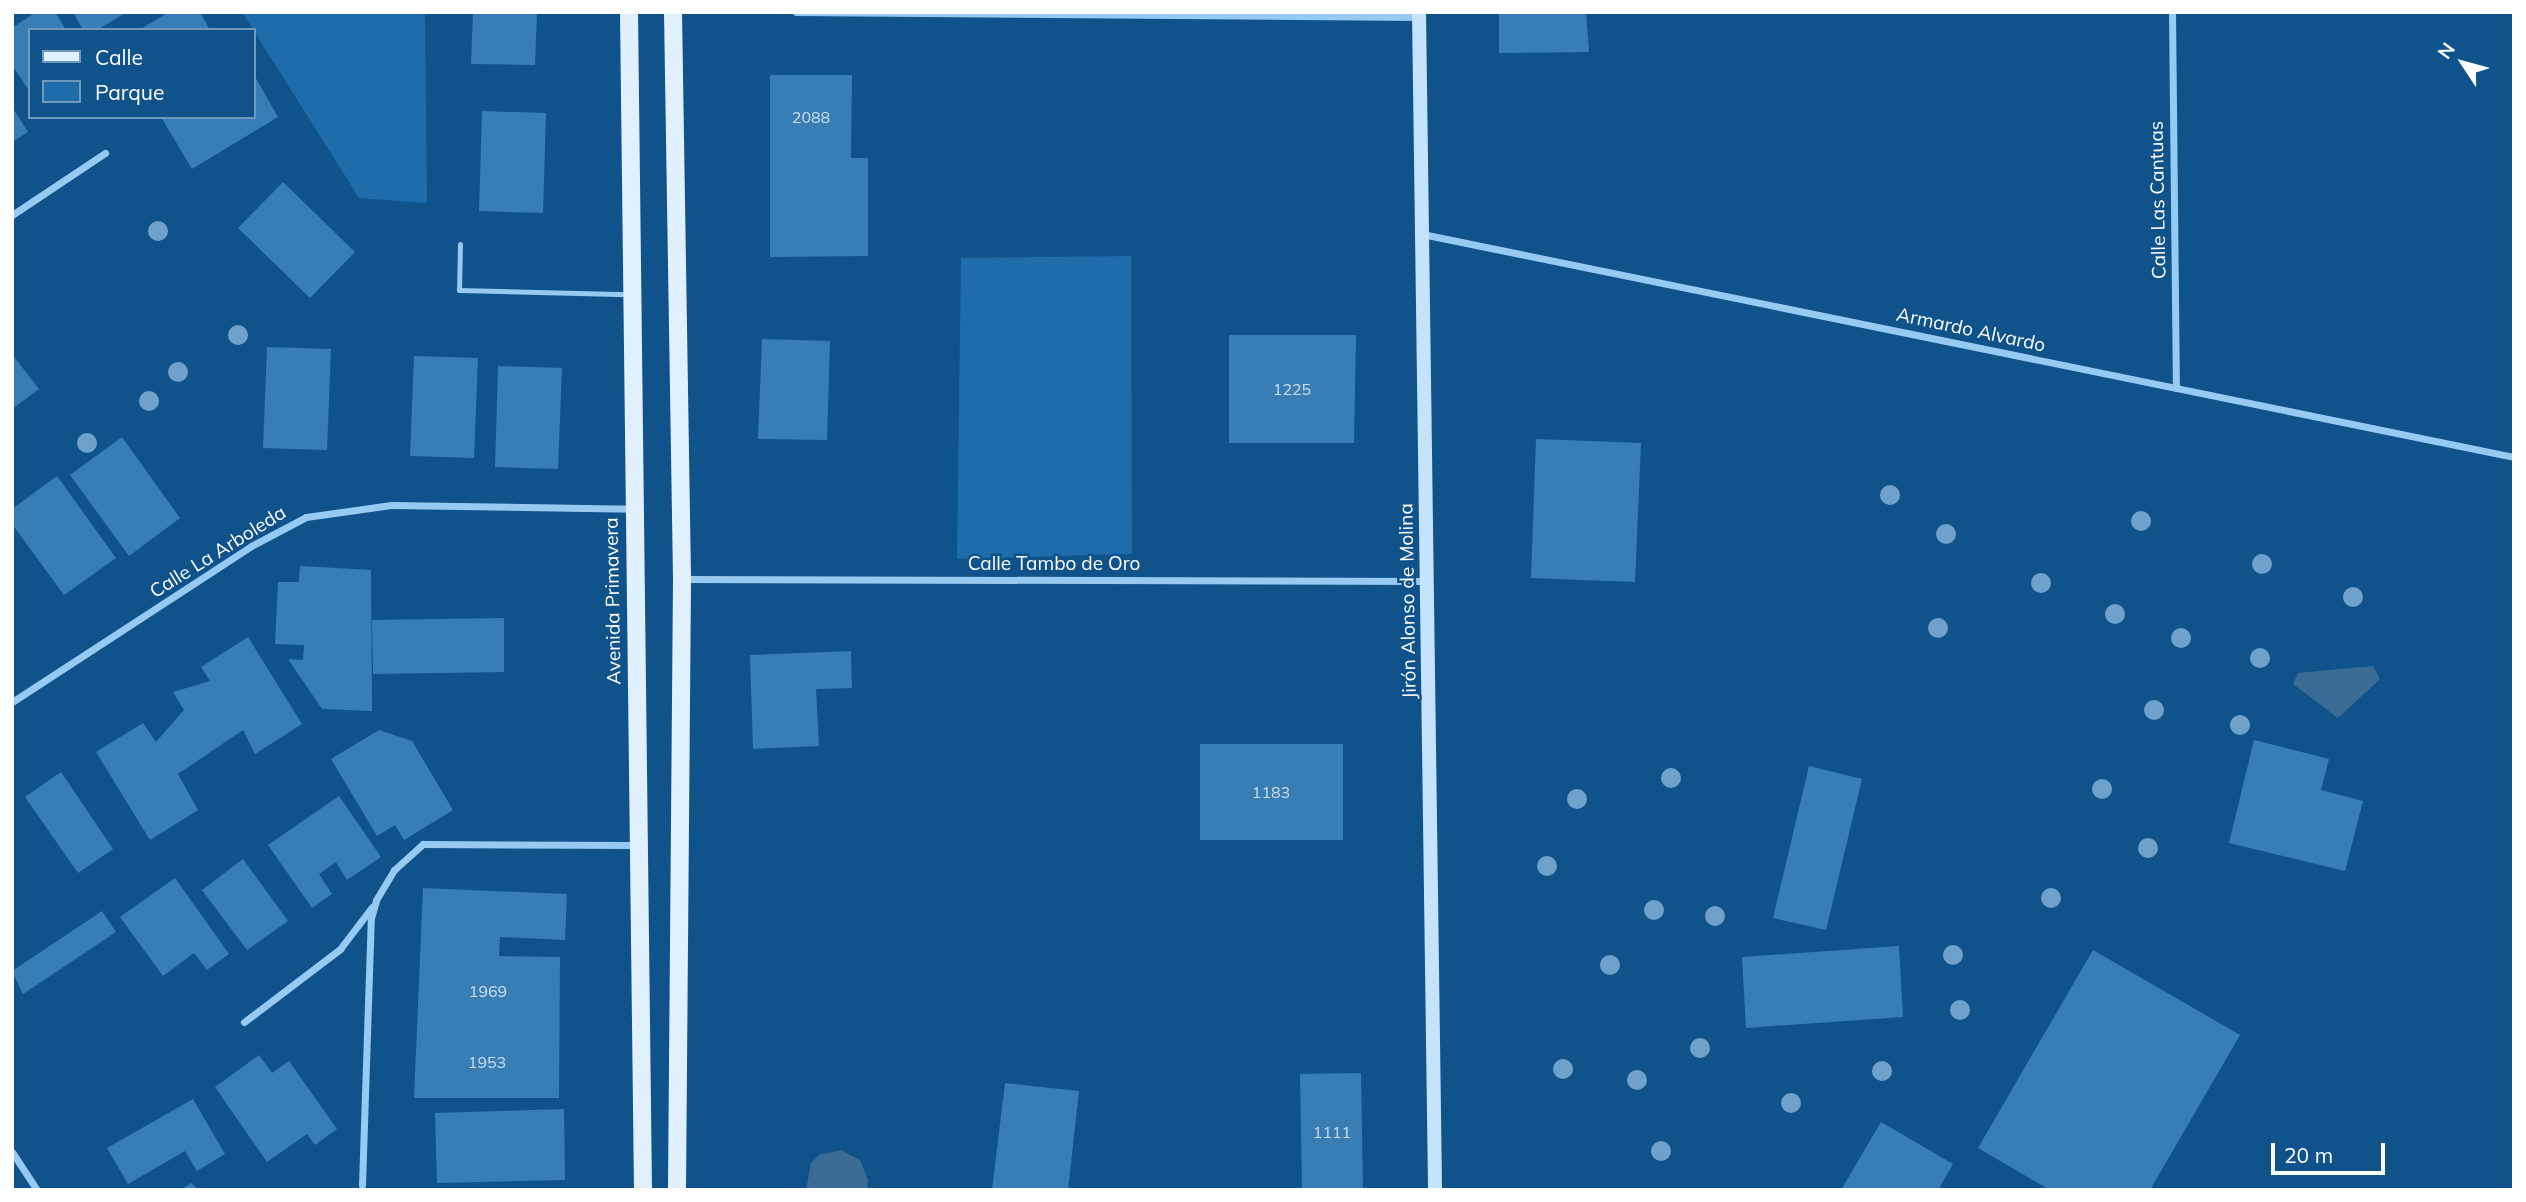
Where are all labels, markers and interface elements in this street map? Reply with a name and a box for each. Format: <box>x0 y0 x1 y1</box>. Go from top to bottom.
legend <box>28 28 256 119</box>
north arrow <box>2428 28 2498 98</box>
text: N <box>2432 38 2460 64</box>
text: Calle <box>95 44 143 70</box>
text: Parque <box>95 79 164 105</box>
house number: 2088 <box>792 107 830 127</box>
street label: Calle Las Cantuas <box>2145 121 2171 279</box>
street label: Armardo Alvardo <box>1894 303 2048 357</box>
house number: 1225 <box>1273 379 1311 399</box>
street label: Calle La Arboleda <box>146 501 290 603</box>
street label: Jirón Alonso de Molina <box>1395 503 1421 699</box>
street label: Avenida Primavera <box>600 517 626 685</box>
street label: Calle Tambo de Oro <box>968 553 1140 575</box>
house number: 1183 <box>1252 782 1290 802</box>
house number: 1969 <box>469 981 507 1001</box>
house number: 1953 <box>468 1052 506 1072</box>
house number: 1111 <box>1313 1122 1351 1142</box>
scale bar <box>2274 1128 2388 1172</box>
text: 20 m <box>2284 1142 2333 1168</box>

